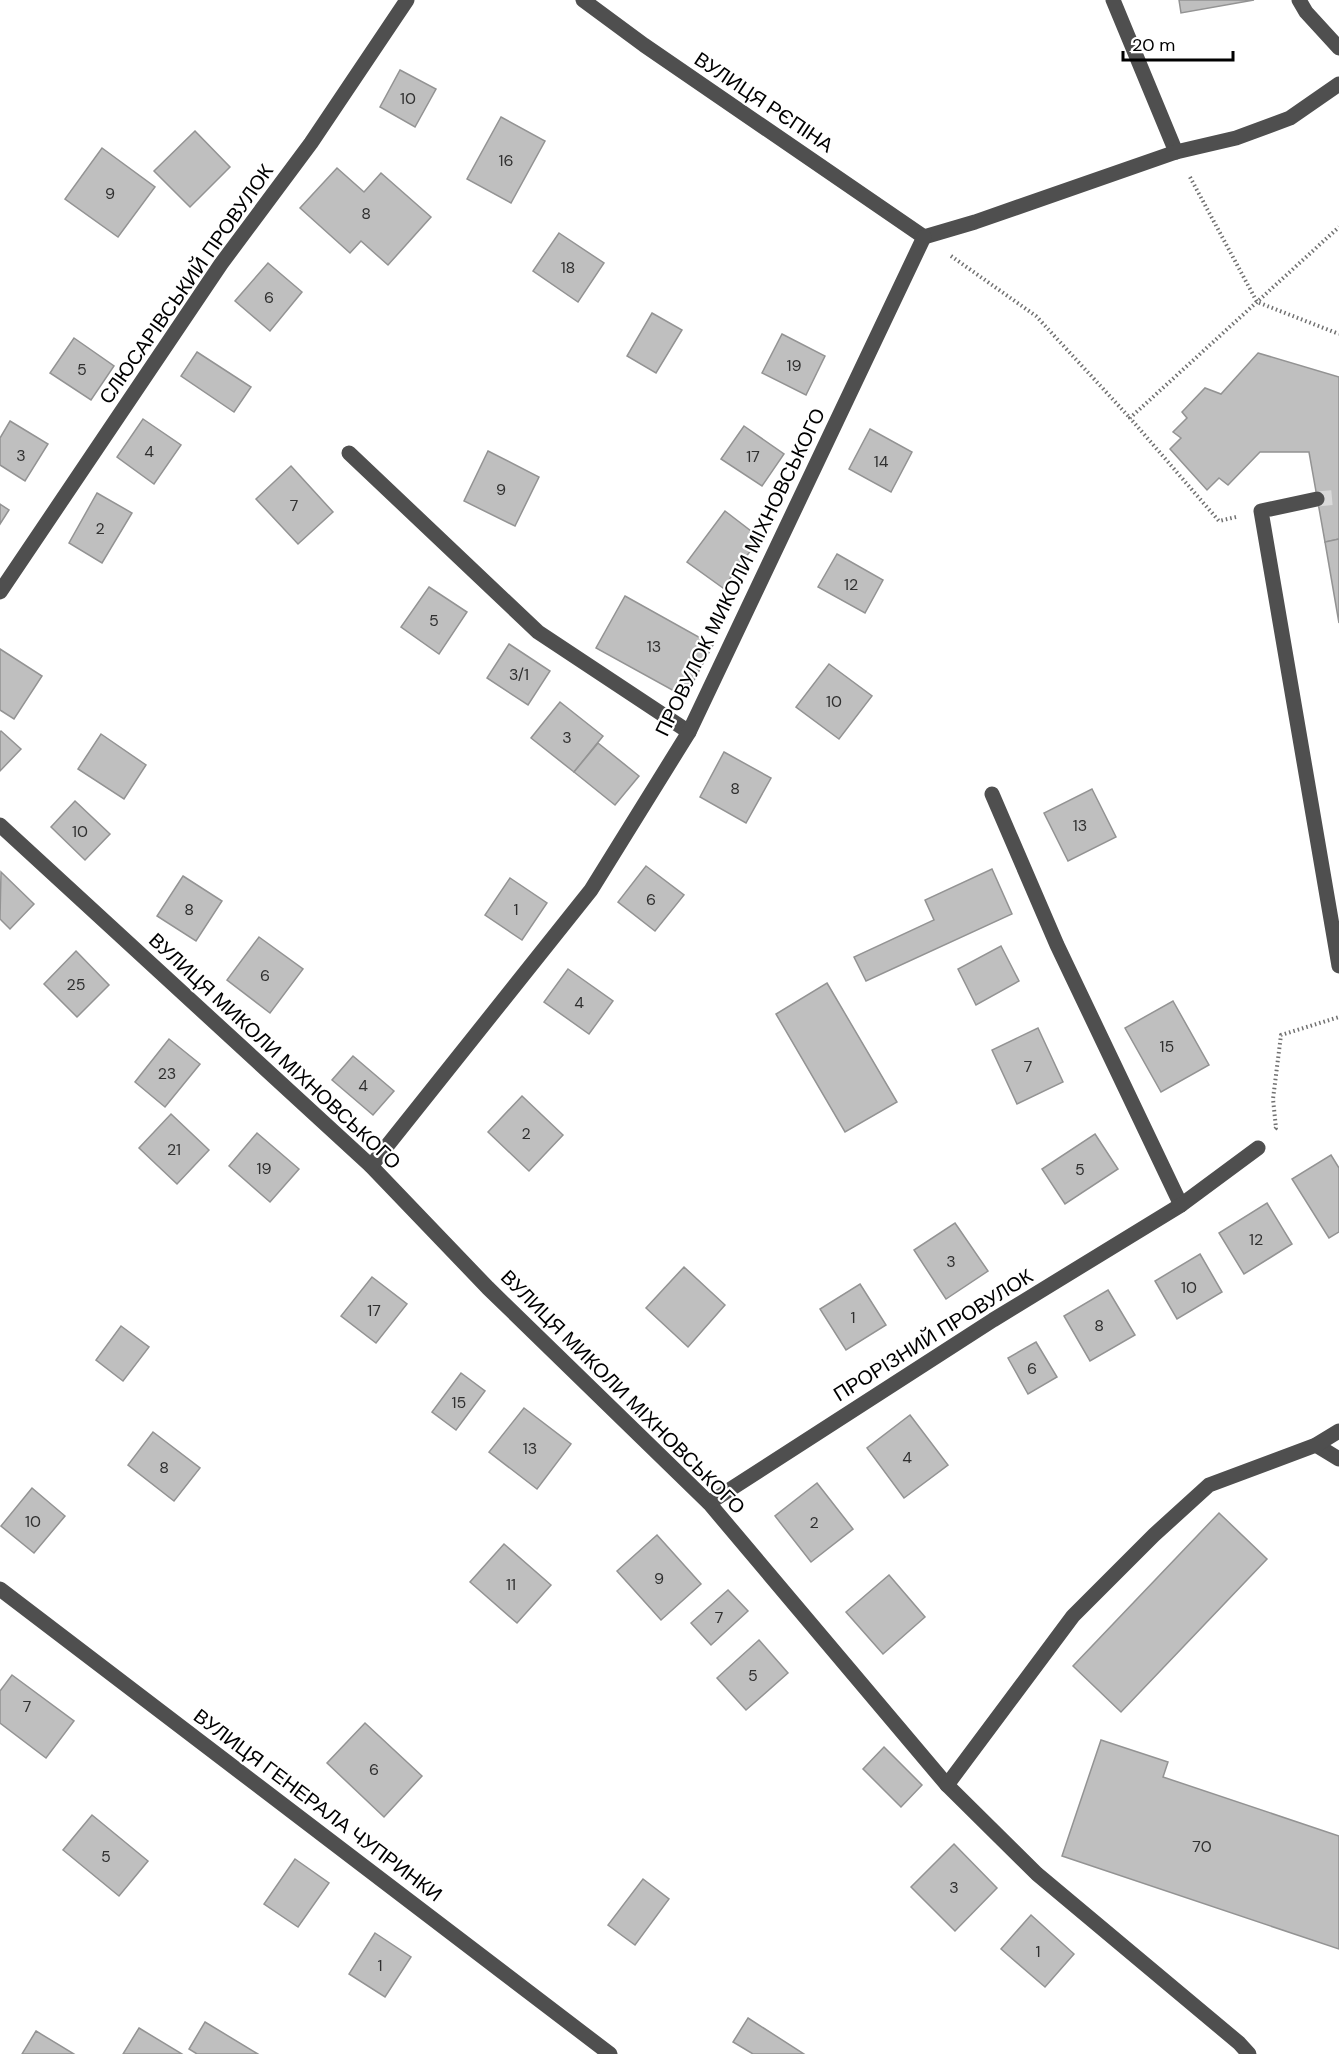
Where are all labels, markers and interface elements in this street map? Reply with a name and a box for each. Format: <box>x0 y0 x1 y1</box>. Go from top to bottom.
scale bar <box>1123 24 1232 62</box>
text: 20 m <box>1132 33 1175 57</box>
street label: ВУЛИЦЯ РЄПІНА <box>689 46 839 158</box>
house number: 10 <box>400 88 416 109</box>
house number: 16 <box>498 150 514 171</box>
street label: СЛЮСАРІВСЬКИЙ ПРОВУЛОК <box>93 159 279 409</box>
house number: 9 <box>105 183 115 204</box>
house number: 8 <box>361 203 371 224</box>
house number: 18 <box>561 257 575 278</box>
house number: 6 <box>264 287 274 308</box>
house number: 19 <box>786 355 802 376</box>
house number: 5 <box>77 359 87 380</box>
street label: ПРОВУЛОК МИКОЛИ МІХНОВСЬКОГО <box>649 404 831 740</box>
house number: 4 <box>144 441 154 462</box>
house number: 3 <box>16 445 26 466</box>
house number: 17 <box>746 446 760 467</box>
house number: 14 <box>874 451 889 472</box>
house number: 9 <box>496 479 506 500</box>
house number: 7 <box>290 495 298 516</box>
house number: 2 <box>95 518 105 539</box>
house number: 12 <box>844 574 858 595</box>
house number: 5 <box>429 610 439 631</box>
house number: 13 <box>647 636 661 657</box>
house number: 3/1 <box>509 664 529 685</box>
house number: 10 <box>826 691 842 712</box>
house number: 3 <box>562 727 572 748</box>
house number: 8 <box>730 778 740 799</box>
house number: 13 <box>1073 815 1087 836</box>
house number: 10 <box>72 821 88 842</box>
house number: 6 <box>646 889 656 910</box>
house number: 8 <box>184 899 194 920</box>
house number: 1 <box>514 899 519 920</box>
street label: ВУЛИЦЯ МИКОЛИ МІХНОВСЬКОГО <box>143 927 407 1175</box>
house number: 6 <box>260 965 270 986</box>
house number: 25 <box>67 974 85 995</box>
house number: 4 <box>574 992 584 1013</box>
house number: 15 <box>1160 1036 1174 1057</box>
house number: 7 <box>1024 1056 1032 1077</box>
house number: 23 <box>158 1063 176 1084</box>
house number: 4 <box>358 1075 368 1096</box>
house number: 2 <box>521 1123 531 1144</box>
house number: 21 <box>167 1139 181 1160</box>
house number: 19 <box>256 1158 272 1179</box>
house number: 5 <box>1075 1159 1085 1180</box>
house number: 12 <box>1249 1229 1263 1250</box>
house number: 3 <box>946 1251 956 1272</box>
street label: ПРОРІЗНИЙ ПРОВУЛОК <box>828 1263 1038 1407</box>
street label: ВУЛИЦЯ МИКОЛИ МІХНОВСЬКОГО <box>495 1264 751 1520</box>
house number: 10 <box>1181 1277 1197 1298</box>
house number: 17 <box>367 1300 381 1321</box>
house number: 1 <box>851 1307 856 1328</box>
house number: 8 <box>1094 1315 1104 1336</box>
house number: 6 <box>1027 1358 1037 1379</box>
house number: 15 <box>452 1392 466 1413</box>
house number: 13 <box>523 1438 537 1459</box>
house number: 4 <box>902 1447 912 1468</box>
house number: 8 <box>159 1457 169 1478</box>
house number: 10 <box>25 1511 41 1532</box>
house number: 2 <box>809 1512 819 1533</box>
house number: 9 <box>654 1568 664 1589</box>
house number: 11 <box>506 1574 516 1595</box>
house number: 7 <box>715 1607 723 1628</box>
house number: 5 <box>748 1665 758 1686</box>
house number: 7 <box>23 1696 31 1717</box>
street label: ВУЛИЦЯ ГЕНЕРАЛА ЧУПРИНКИ <box>188 1703 448 1907</box>
house number: 6 <box>369 1759 379 1780</box>
house number: 70 <box>1192 1836 1212 1857</box>
house number: 5 <box>101 1846 111 1867</box>
house number: 3 <box>949 1877 959 1898</box>
house number: 1 <box>1036 1941 1041 1962</box>
house number: 1 <box>378 1955 383 1976</box>

